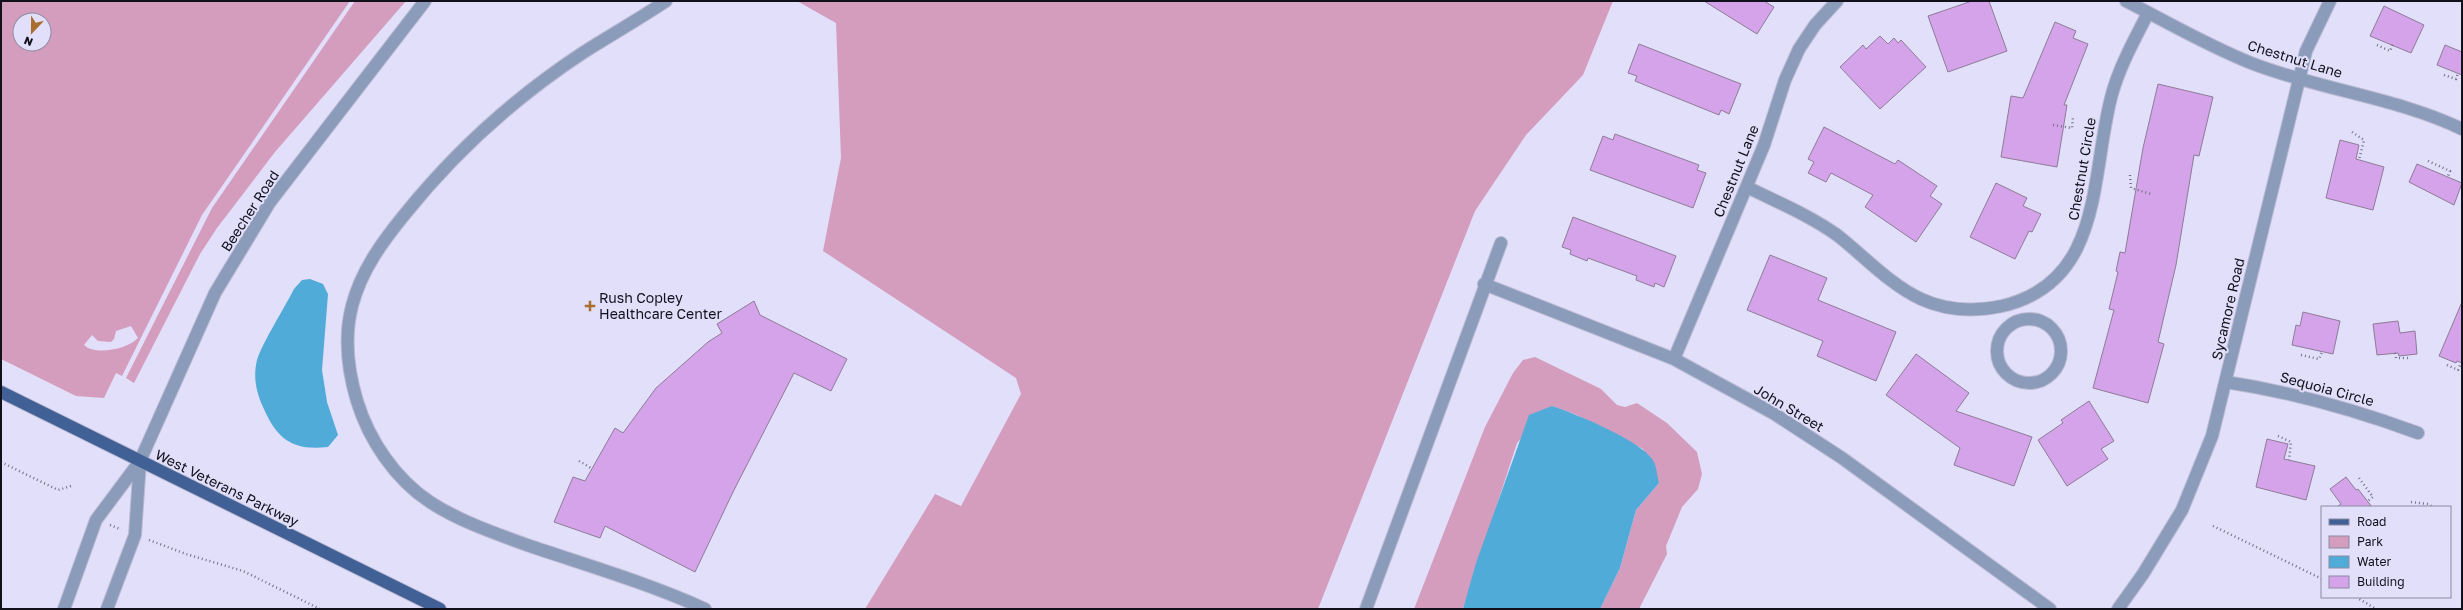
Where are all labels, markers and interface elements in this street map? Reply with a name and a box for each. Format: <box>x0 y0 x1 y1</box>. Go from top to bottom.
north arrow <box>12 12 52 52</box>
text: N <box>22 34 34 49</box>
street label: Chestnut Lane <box>2246 36 2345 81</box>
street label: Chestnut Circle <box>2064 116 2099 222</box>
street label: Chestnut Lane <box>1709 122 1762 220</box>
street label: Beecher Road <box>217 167 282 254</box>
street label: Sycamore Road <box>2208 256 2247 361</box>
place label: Rush Copley Healthcare Center <box>599 289 722 322</box>
marker: Rush Copley Healthcare Center <box>584 300 596 312</box>
street label: Sequoia Circle <box>2278 368 2376 409</box>
street label: John Street <box>1751 380 1827 435</box>
street label: West Veterans Parkway <box>153 445 302 530</box>
legend <box>2321 506 2451 598</box>
text: Road <box>2357 514 2386 529</box>
text: Park <box>2357 534 2383 549</box>
text: Water <box>2357 554 2391 569</box>
text: Building <box>2357 574 2405 589</box>

